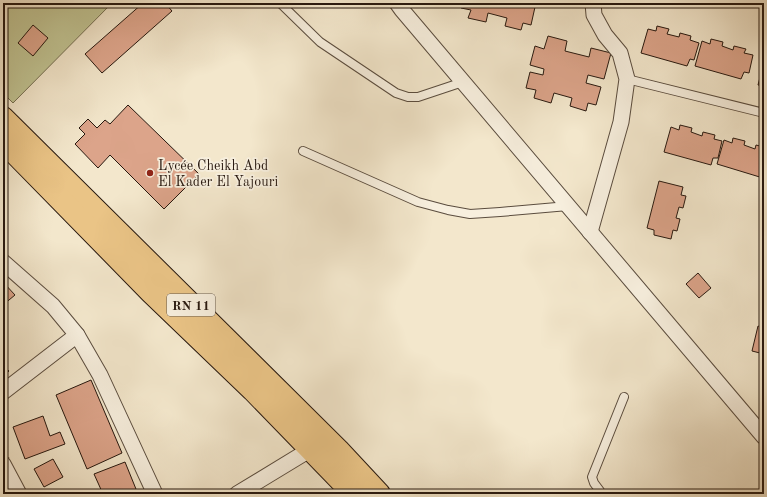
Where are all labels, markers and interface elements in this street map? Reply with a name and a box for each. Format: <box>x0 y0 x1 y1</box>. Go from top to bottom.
place label: Lycée Cheikh Abd El Kader El Yajouri <box>158 159 278 189</box>
marker: Lycée Cheikh Abd El Kader El Yajouri <box>145 168 155 178</box>
road number: RN 11 <box>167 294 215 316</box>

